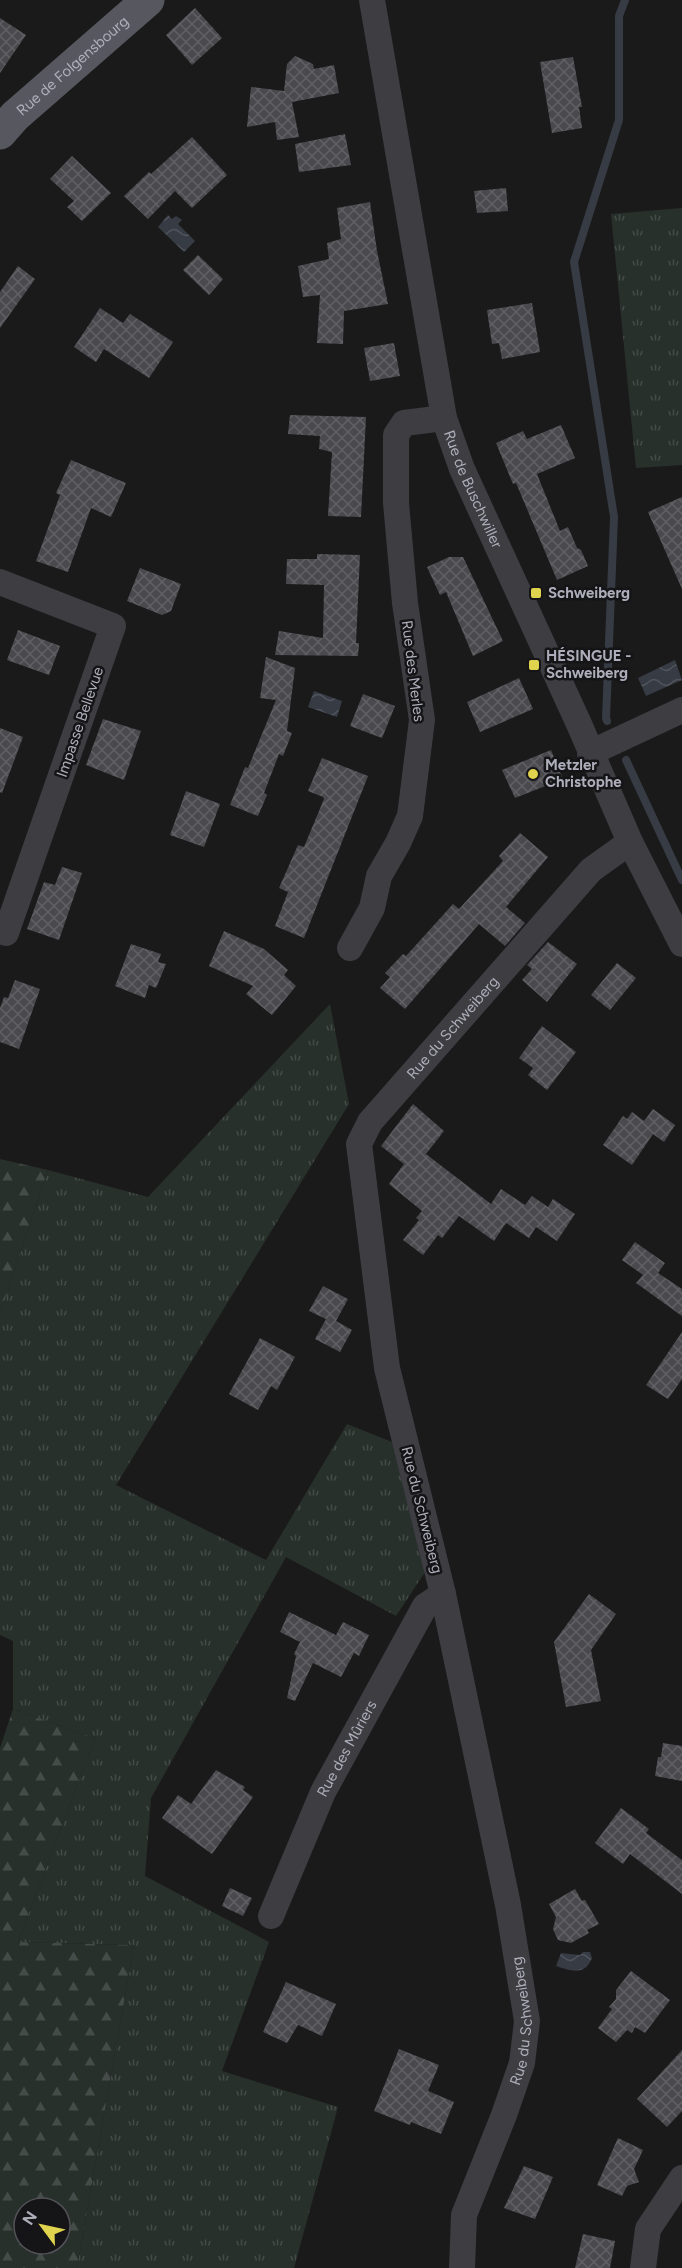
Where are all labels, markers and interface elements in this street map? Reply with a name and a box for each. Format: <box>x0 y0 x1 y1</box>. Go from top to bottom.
street label: Rue de Folgensbourg <box>13 12 132 119</box>
street label: Rue de Buschwiller <box>440 428 506 551</box>
place label: Schweiberg <box>548 584 630 602</box>
marker: Schweiberg <box>529 586 543 600</box>
street label: Rue des Merles <box>398 619 428 723</box>
place label: HÉSINGUE - Schweiberg <box>546 647 631 682</box>
marker: HÉSINGUE - Schweiberg <box>527 658 541 672</box>
street label: Impasse Bellevue <box>53 664 107 780</box>
place label: Metzler Christophe <box>545 756 622 791</box>
marker: Metzler Christophe <box>526 767 540 781</box>
street label: Rue du Schweiberg <box>403 973 502 1083</box>
street label: Rue du Schweiberg <box>398 1445 446 1575</box>
street label: Rue des Mûriers <box>313 1697 381 1800</box>
street label: Rue du Schweiberg <box>506 1955 536 2088</box>
north arrow <box>12 2196 72 2256</box>
text: N <box>19 2208 41 2228</box>

